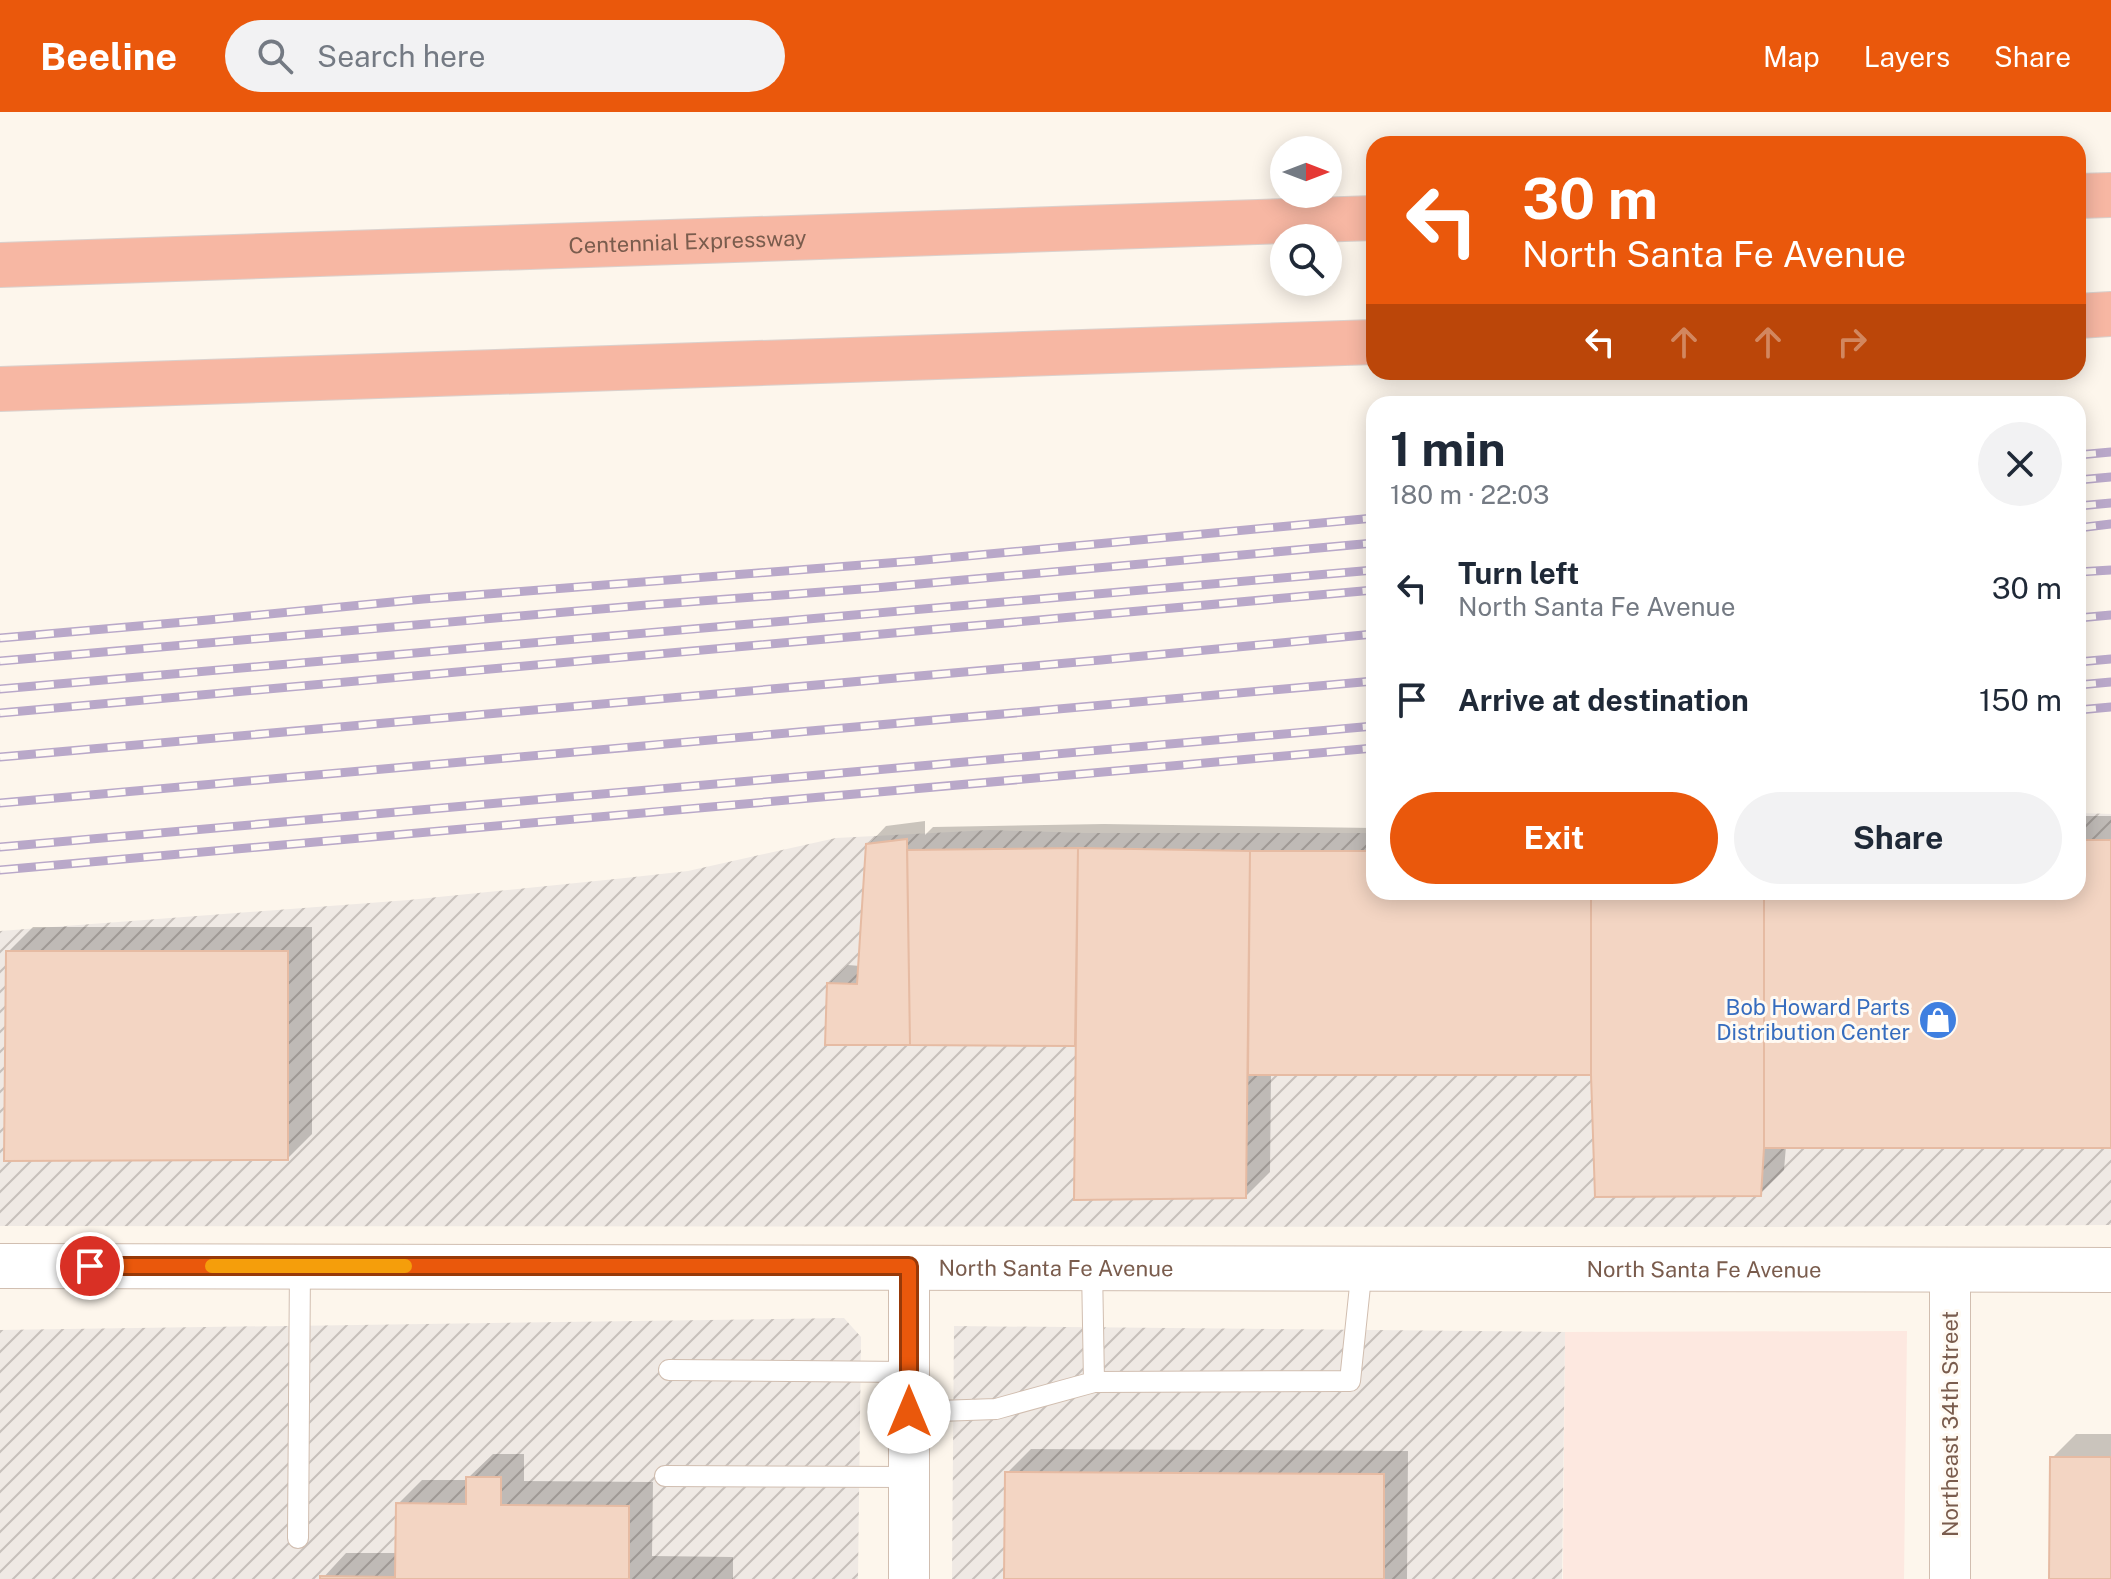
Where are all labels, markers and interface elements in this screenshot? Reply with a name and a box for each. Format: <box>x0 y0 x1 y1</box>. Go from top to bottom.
search box <box>225 20 785 92</box>
text: Beeline <box>40 34 177 79</box>
icon: search <box>253 34 297 78</box>
text: Search here <box>317 38 486 74</box>
text: Map <box>1763 40 1820 73</box>
text: Layers <box>1864 40 1950 73</box>
text: Share <box>1994 40 2071 73</box>
north arrow <box>1270 136 1342 208</box>
map controls <box>1270 136 1342 296</box>
text: 30 m <box>1522 166 1658 232</box>
icon: left <box>1390 168 1494 272</box>
street label: Centennial Expressway <box>568 224 807 259</box>
button: search <box>1270 224 1342 296</box>
text: North Santa Fe Avenue <box>1522 233 1906 275</box>
icon: left <box>1578 320 1622 364</box>
icon: ahead <box>1662 320 1706 364</box>
icon: ahead <box>1746 320 1790 364</box>
icon: right <box>1830 320 1874 364</box>
text: 1 min <box>1390 420 1506 477</box>
button: close <box>1978 422 2062 506</box>
text: 180 m · 22:03 <box>1390 479 1549 510</box>
text: Turn left <box>1458 555 1579 591</box>
icon: left <box>1390 566 1434 610</box>
text: 30 m <box>1992 570 2062 606</box>
text: North Santa Fe Avenue <box>1458 591 1735 622</box>
icon: arrive <box>1390 678 1434 722</box>
text: Arrive at destination <box>1458 682 1749 718</box>
text: 150 m <box>1979 682 2062 718</box>
button: Exit <box>1390 792 1718 884</box>
button: Share <box>1734 792 2062 884</box>
place label: Bob Howard Parts Distribution Center <box>1716 994 1910 1045</box>
shop icon: Bob Howard Parts Distribution Center <box>1917 999 1959 1041</box>
pin <box>56 1232 124 1300</box>
icon: arrive <box>68 1244 112 1288</box>
street label: North Santa Fe Avenue <box>939 1255 1173 1281</box>
street label: North Santa Fe Avenue <box>1587 1256 1821 1282</box>
street label: Northeast 34th Street <box>1937 1311 1963 1537</box>
position arrow <box>867 1370 951 1454</box>

